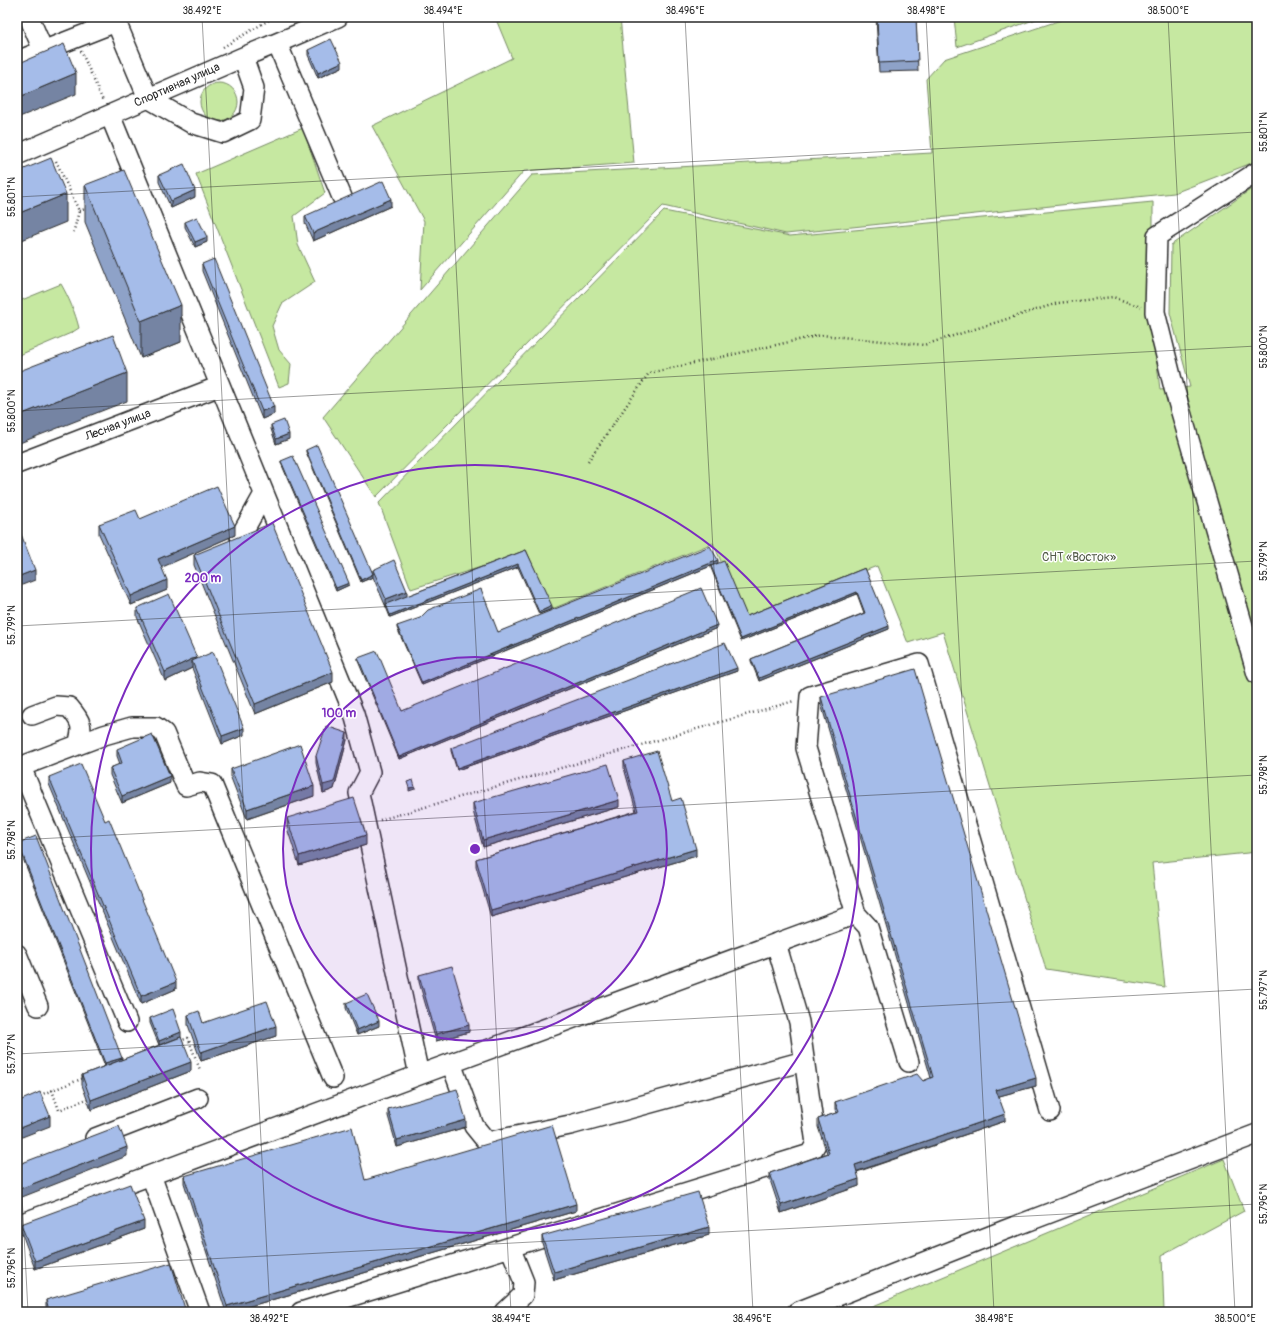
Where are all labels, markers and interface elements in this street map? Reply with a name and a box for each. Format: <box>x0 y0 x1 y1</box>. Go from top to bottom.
text: 38.492°E <box>183 5 221 17</box>
text: 38.494°E <box>423 5 463 17</box>
text: 38.496°E <box>665 5 705 17</box>
text: 38.498°E <box>907 5 945 17</box>
text: 38.500°E <box>1147 5 1189 17</box>
street label: Спортивная улица <box>132 59 223 111</box>
text: 55.801°N <box>1258 112 1270 152</box>
text: 55.801°N <box>6 177 18 217</box>
text: 55.800°N <box>1258 325 1270 368</box>
text: 55.800°N <box>6 389 18 432</box>
street label: Лесная улица <box>82 406 153 445</box>
text: 55.799°N <box>1258 541 1270 581</box>
park label: СНТ «Восток» <box>1042 550 1116 565</box>
text: 200 m <box>185 571 222 586</box>
text: 55.799°N <box>6 605 18 645</box>
text: 100 m <box>322 706 357 721</box>
text: 55.798°N <box>1258 755 1270 795</box>
text: 55.798°N <box>6 820 18 860</box>
centre of rings <box>468 842 482 856</box>
text: 55.797°N <box>1258 970 1270 1010</box>
text: 55.797°N <box>6 1034 18 1074</box>
text: 55.796°N <box>1258 1184 1270 1224</box>
text: 55.796°N <box>6 1248 18 1288</box>
text: 38.492°E <box>250 1313 288 1325</box>
text: 38.494°E <box>491 1313 531 1325</box>
text: 38.496°E <box>732 1313 772 1325</box>
text: 38.498°E <box>975 1313 1013 1325</box>
text: 38.500°E <box>1214 1313 1256 1325</box>

